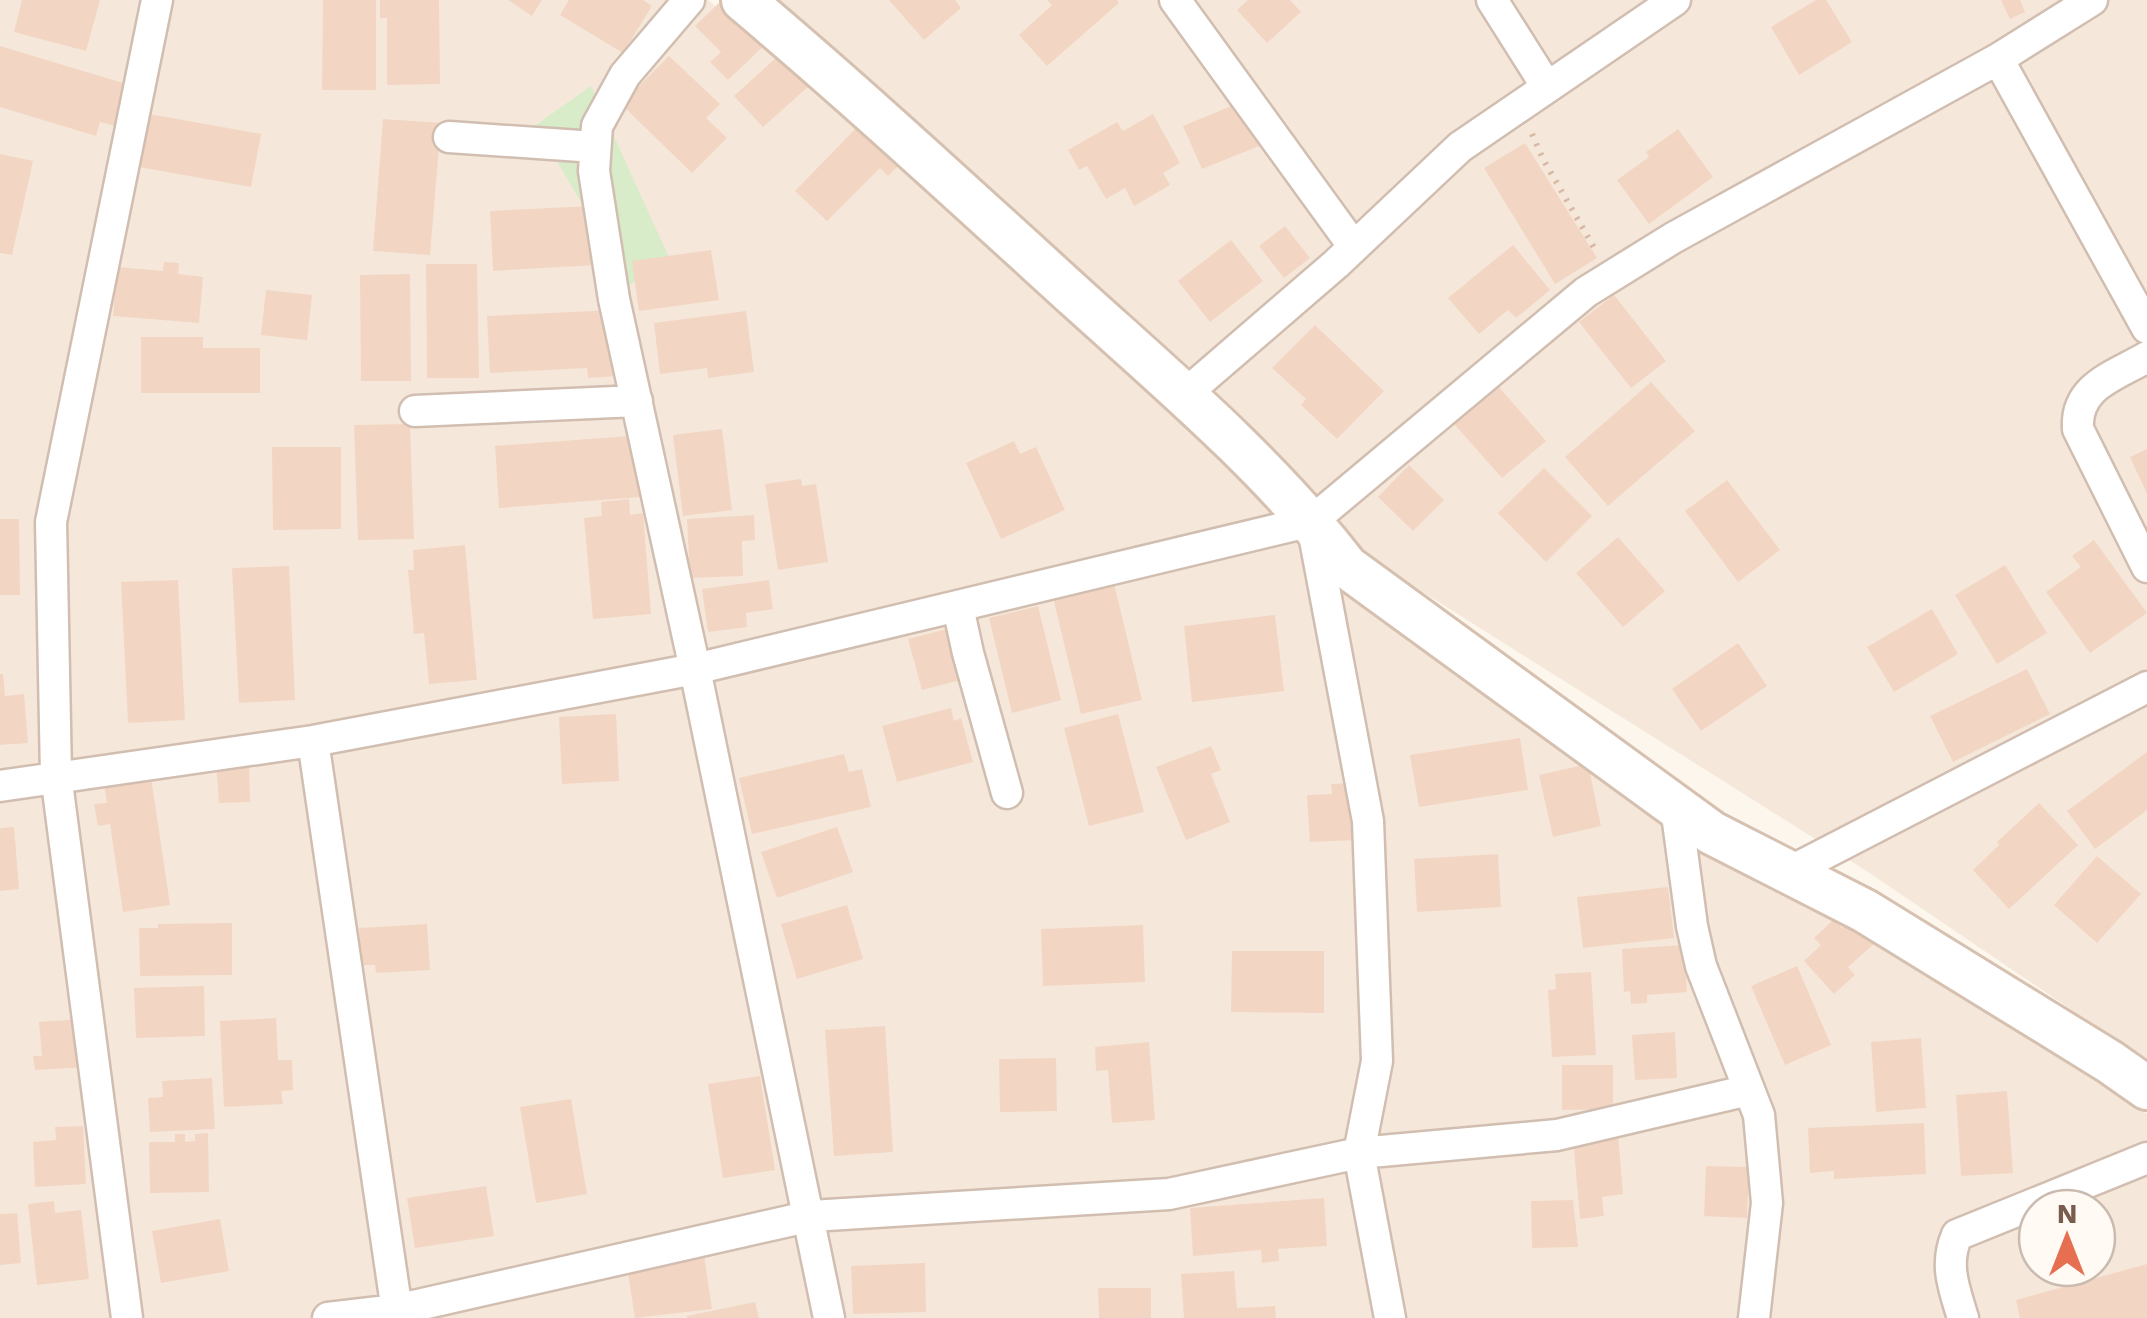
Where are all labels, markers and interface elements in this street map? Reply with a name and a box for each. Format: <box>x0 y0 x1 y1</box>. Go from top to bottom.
north arrow <box>2017 1188 2117 1288</box>
text: N <box>2057 1197 2077 1230</box>

